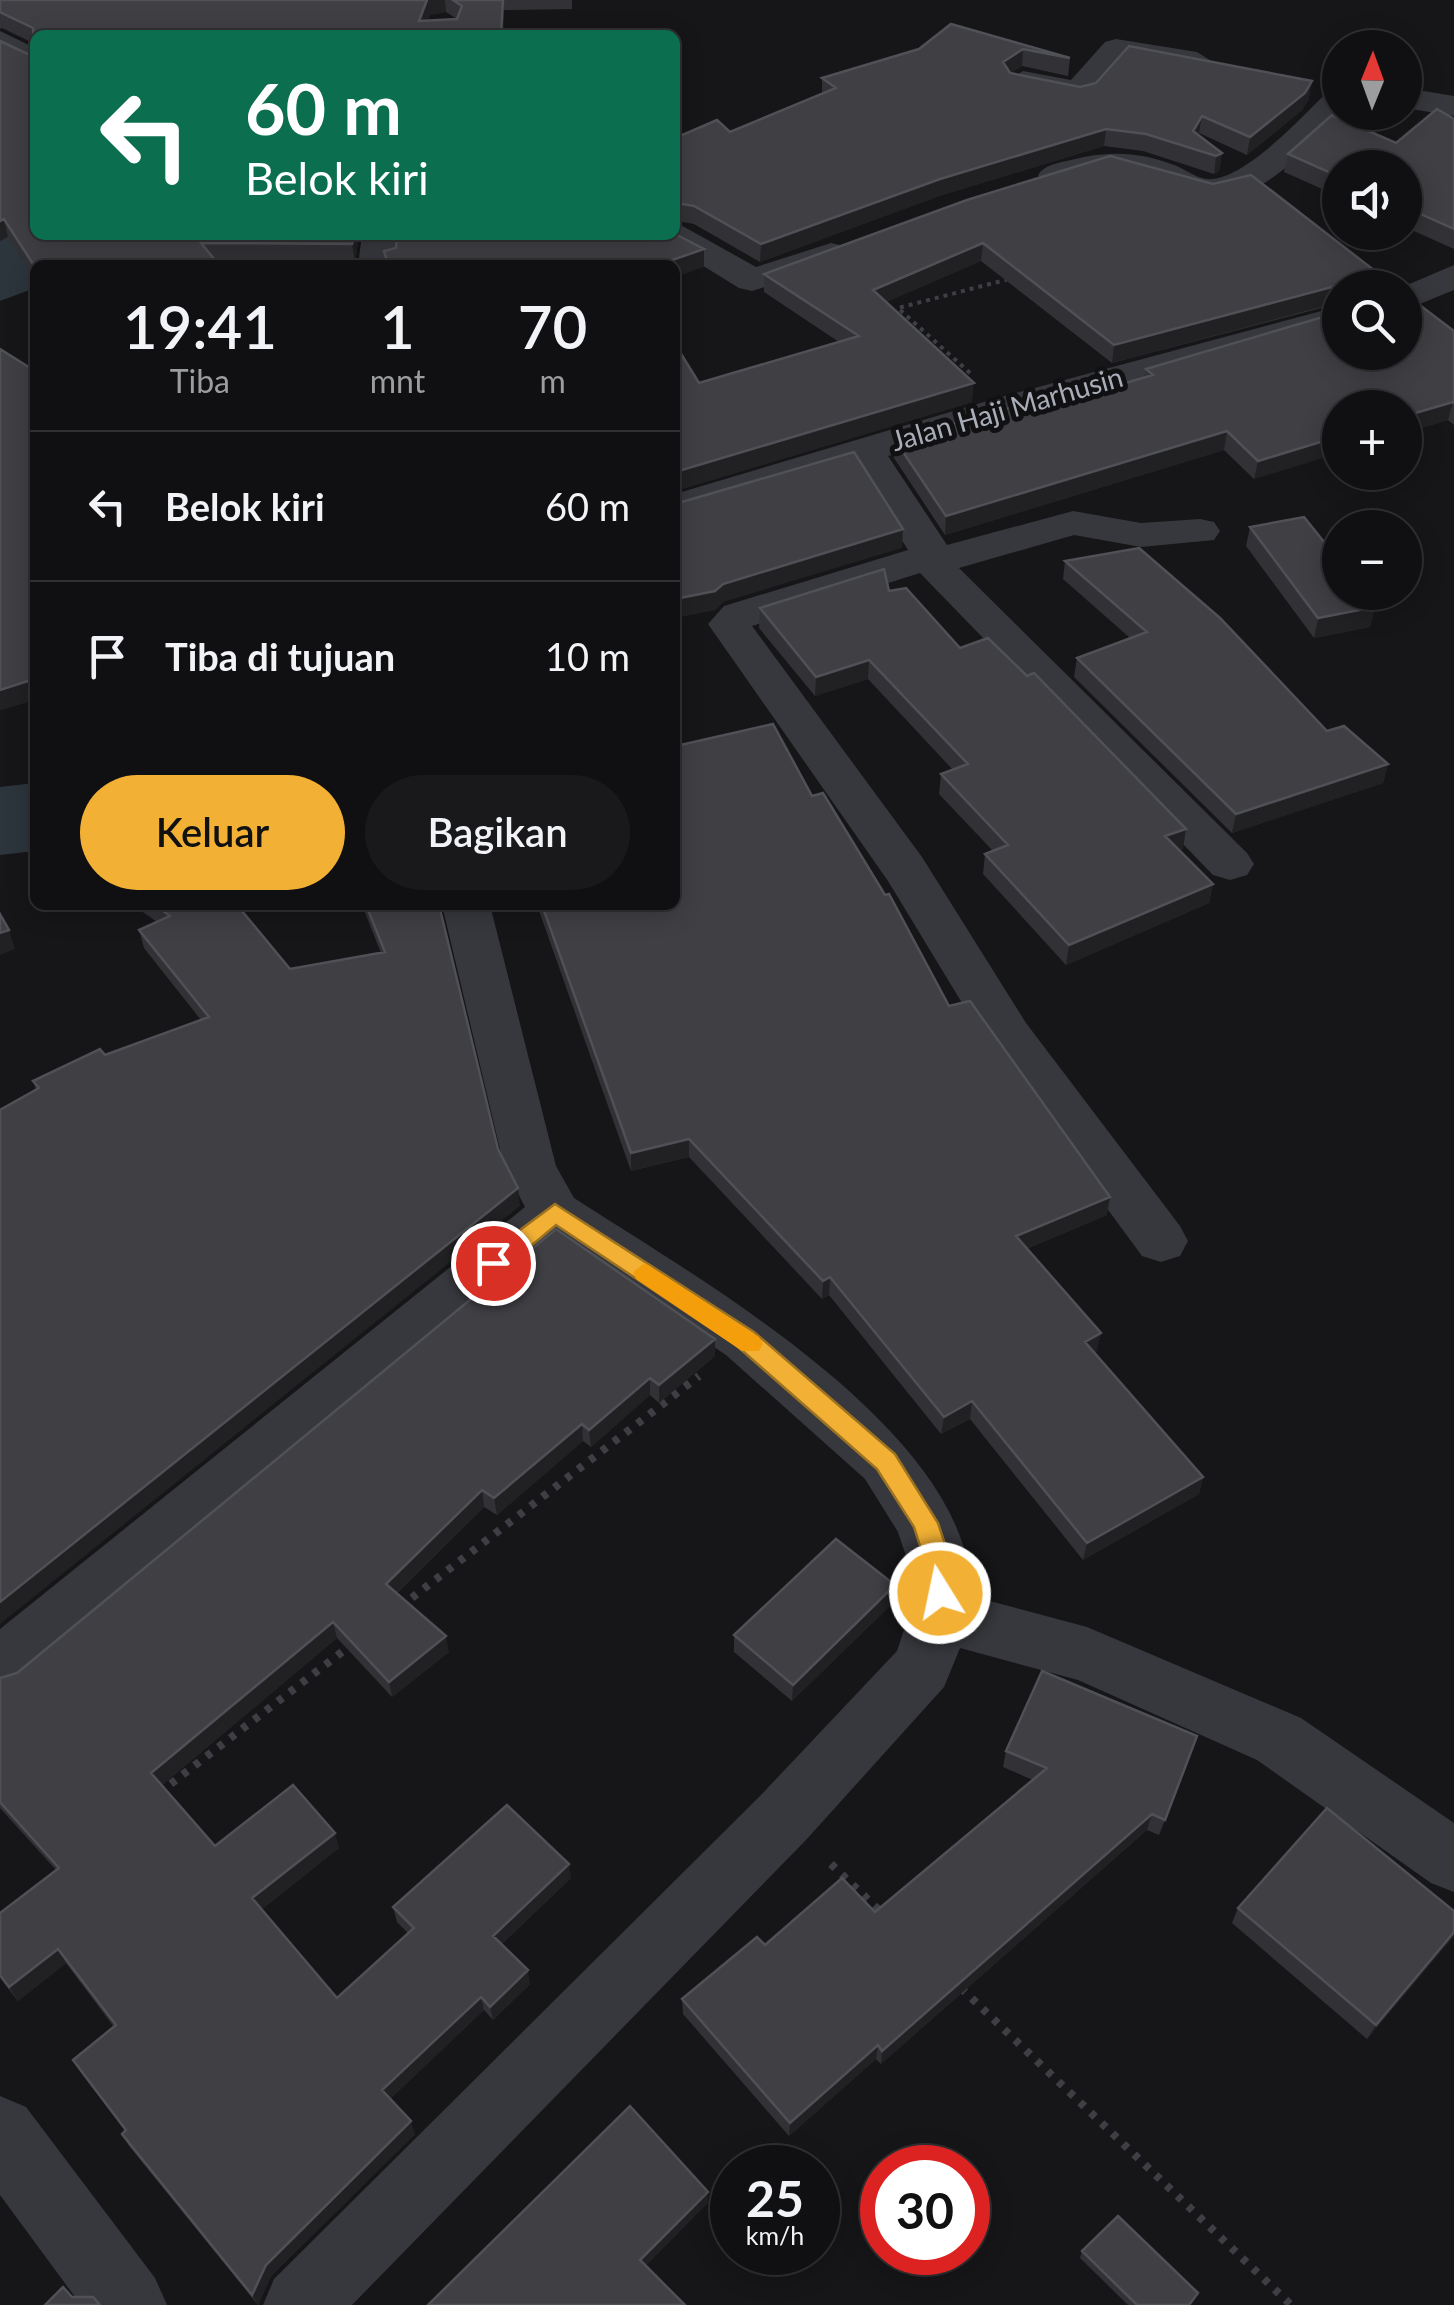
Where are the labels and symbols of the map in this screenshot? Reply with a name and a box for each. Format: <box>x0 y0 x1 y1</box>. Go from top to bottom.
north arrow <box>1322 30 1422 130</box>
street label: Jalan Haji Marhusin <box>887 359 1126 457</box>
pin <box>451 1221 536 1306</box>
position arrow <box>888 1541 992 1645</box>
speed limit sign: 30 <box>860 2145 990 2275</box>

